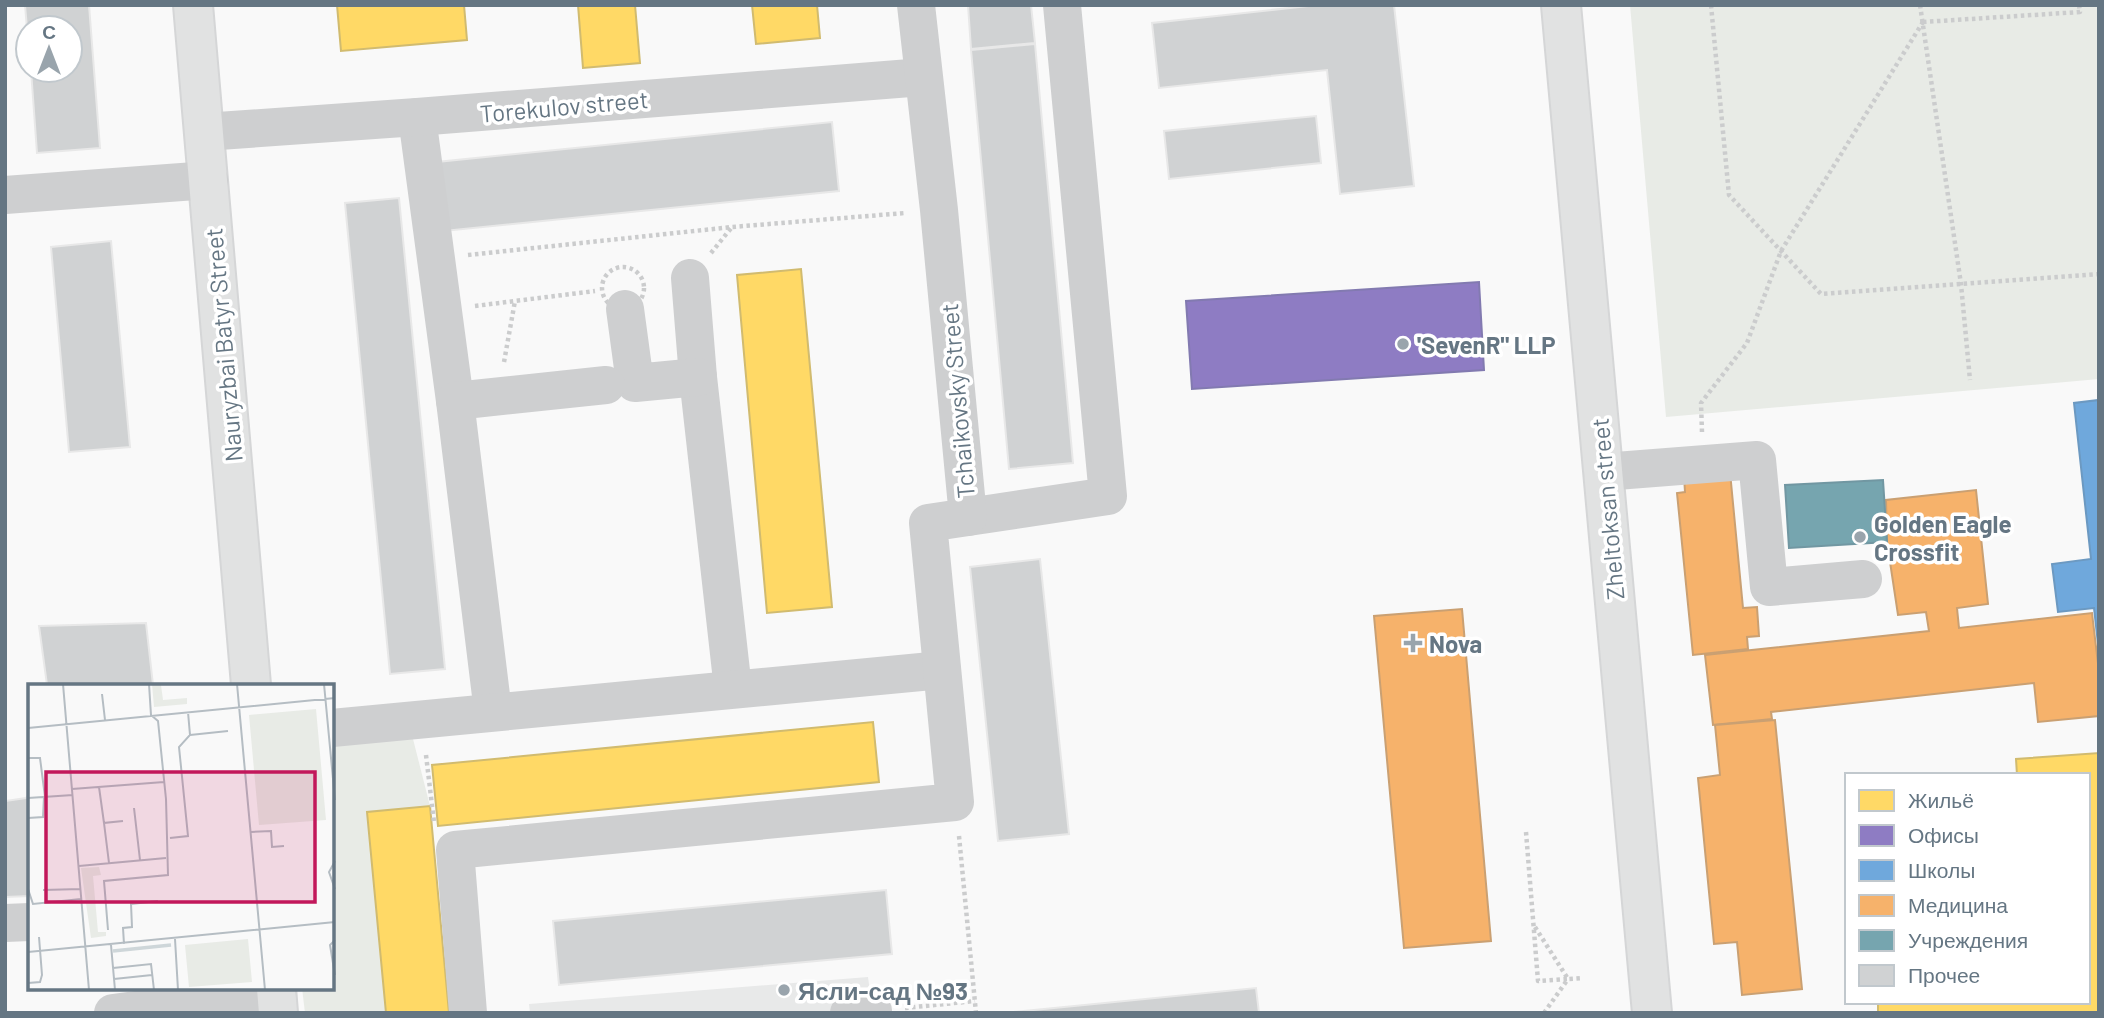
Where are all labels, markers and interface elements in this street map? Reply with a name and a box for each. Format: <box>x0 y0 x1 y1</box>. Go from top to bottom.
north arrow <box>14 14 84 84</box>
text: С <box>42 20 56 43</box>
street label: Torekulov street <box>479 84 649 128</box>
street label: Nauryzbai Batyr Street <box>198 227 248 463</box>
street label: Tchaikovsky Street <box>934 302 980 500</box>
place label: 'SevenR" LLP <box>1417 330 1556 359</box>
marker: 'SevenR" LLP <box>1395 336 1411 352</box>
street label: Zheltoksan street <box>1585 417 1629 601</box>
place label: Golden Eagle Crossfit <box>1874 509 2012 566</box>
marker: Golden Eagle Crossfit <box>1852 529 1868 545</box>
place label: Nova <box>1429 629 1482 658</box>
marker: Nova <box>1403 633 1423 653</box>
inset map <box>28 684 334 990</box>
legend <box>1845 773 2090 1004</box>
text: Жильё <box>1908 787 1974 812</box>
text: Офисы <box>1908 822 1979 847</box>
text: Школы <box>1908 857 1975 882</box>
text: Медицина <box>1908 892 2008 917</box>
text: Учреждения <box>1908 927 2028 952</box>
text: Прочее <box>1908 962 1980 987</box>
place label: Ясли-сад №93 <box>798 976 968 1005</box>
marker: Ясли-сад №93 <box>776 982 792 998</box>

